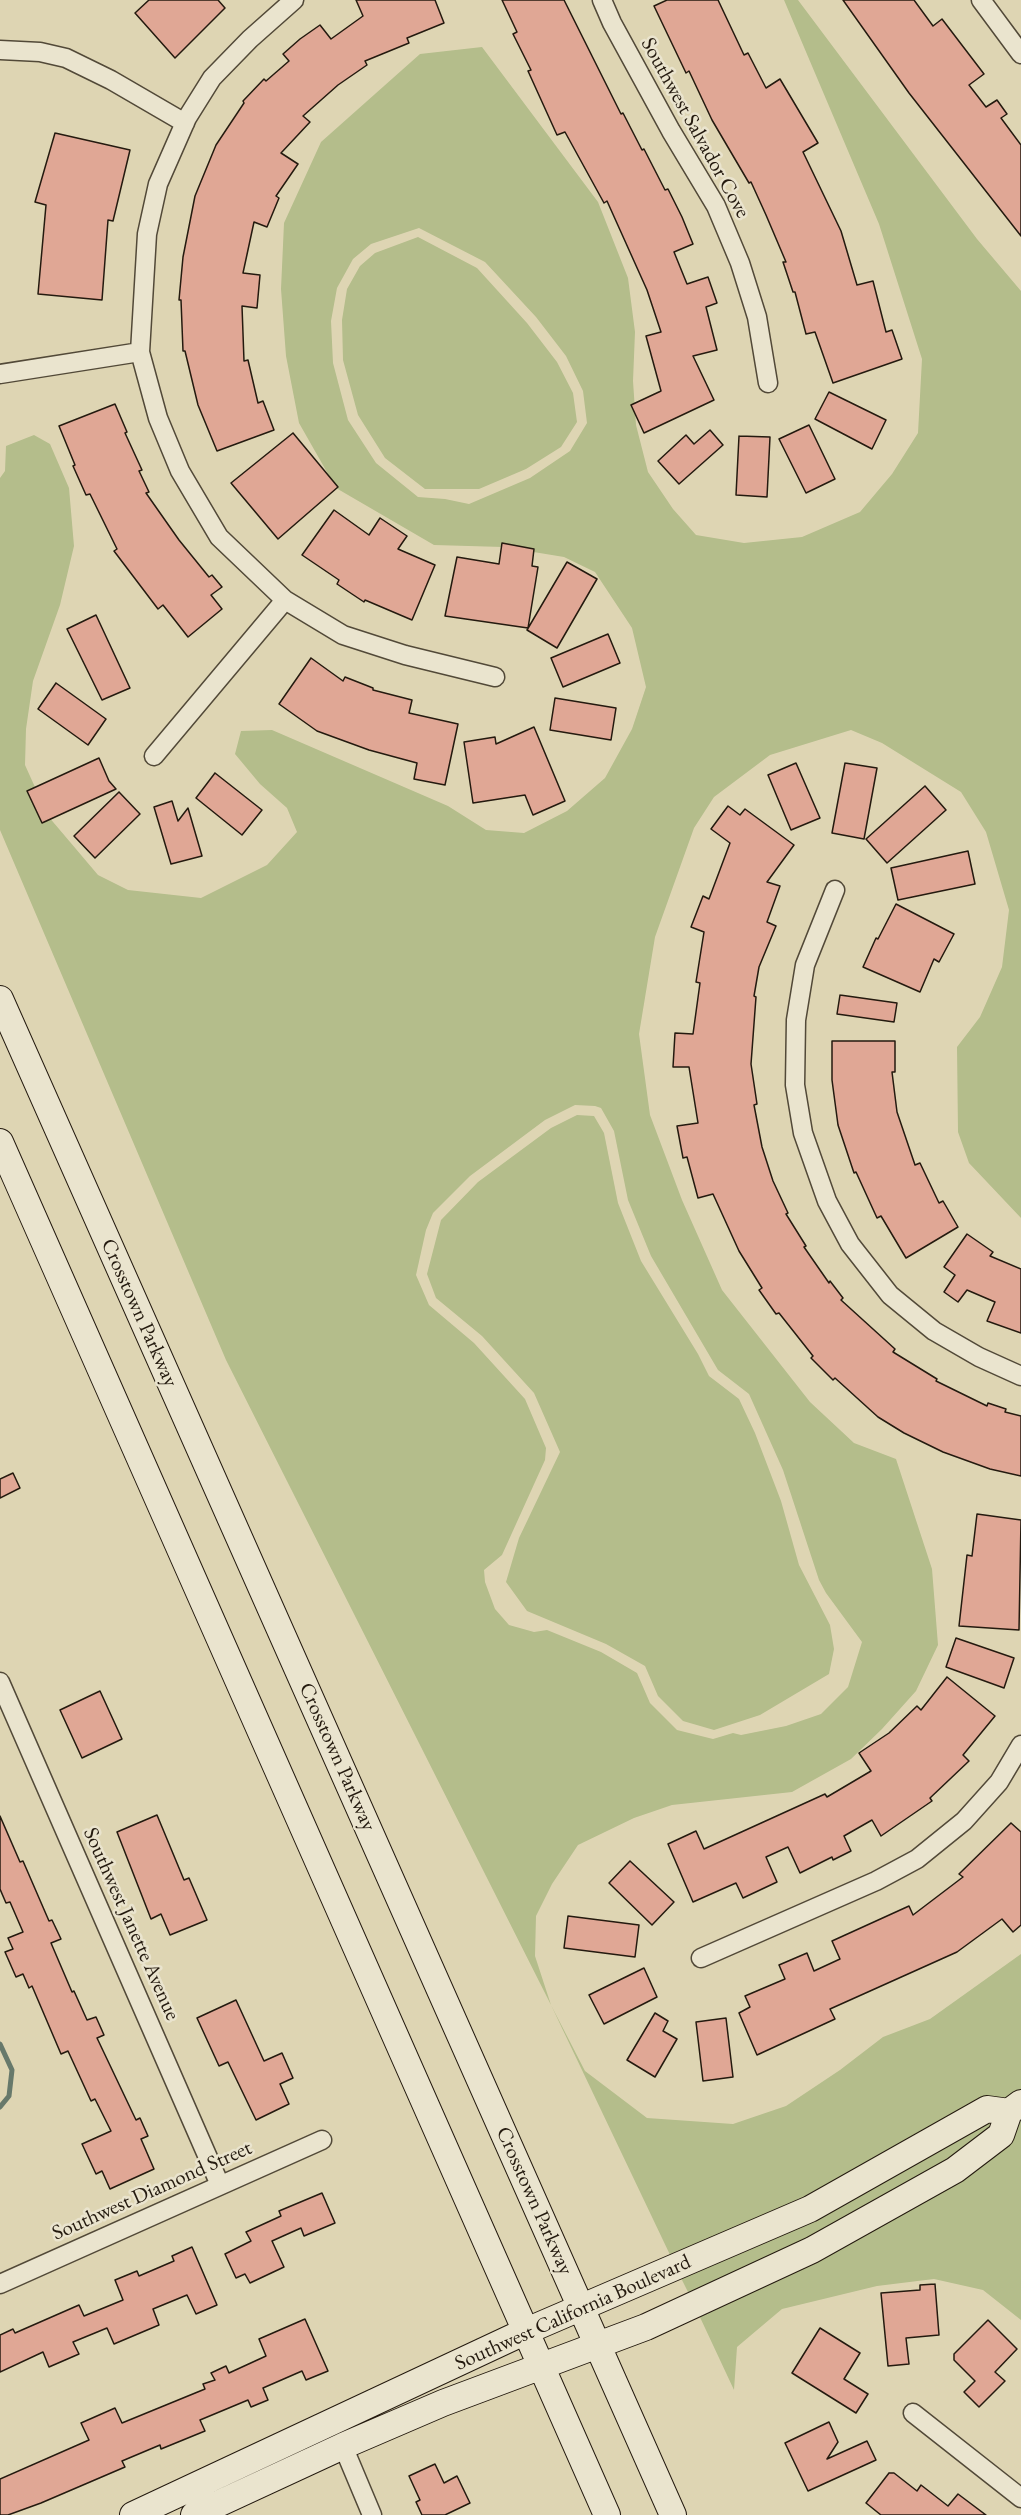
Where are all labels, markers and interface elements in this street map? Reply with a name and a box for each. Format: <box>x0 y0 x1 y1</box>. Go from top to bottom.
street label: Southwest Salvador Cove <box>635 33 755 223</box>
street label: Crosstown Parkway <box>95 1235 183 1391</box>
street label: Crosstown Parkway <box>293 1679 381 1835</box>
street label: Southwest Janette Avenue <box>77 1824 185 2024</box>
street label: Crosstown Parkway <box>490 2123 578 2279</box>
street label: Southwest Diamond Street <box>48 2136 256 2246</box>
street label: Southwest California Boulevard <box>451 2250 695 2376</box>

